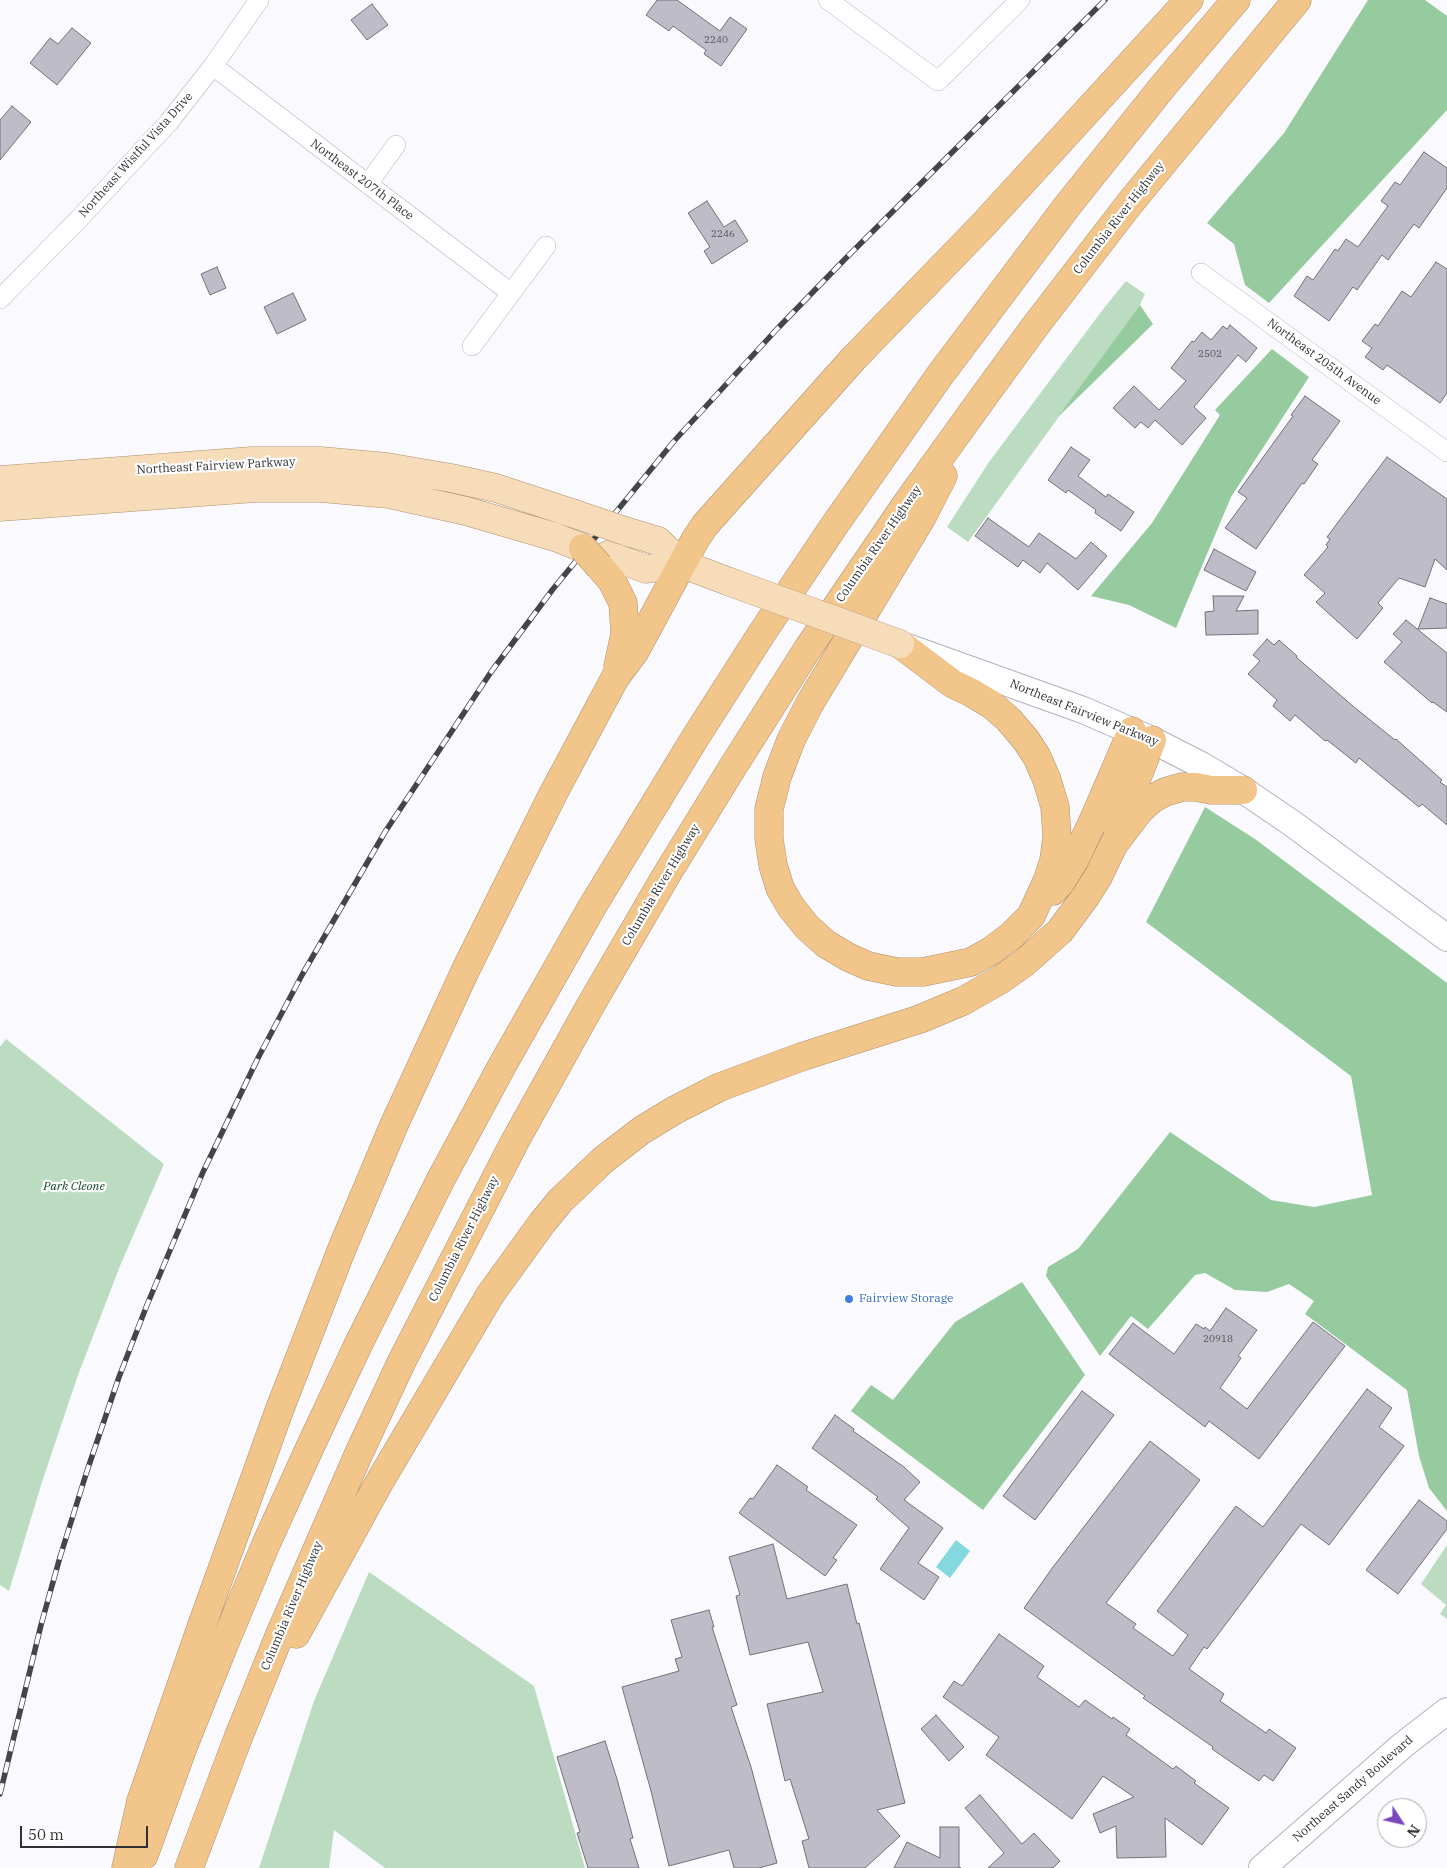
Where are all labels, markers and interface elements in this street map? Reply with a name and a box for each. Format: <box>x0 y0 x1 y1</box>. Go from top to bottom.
house number: 2240 <box>704 34 728 46</box>
street label: Northeast Wistful Vista Drive <box>76 89 196 221</box>
street label: Northeast 207th Place <box>308 137 416 223</box>
street label: Columbia River Highway <box>1071 159 1167 277</box>
house number: 2246 <box>711 228 735 240</box>
street label: Northeast 205th Avenue <box>1264 316 1384 408</box>
house number: 2502 <box>1198 348 1222 360</box>
street label: Northeast Fairview Parkway <box>136 455 296 477</box>
street label: Columbia River Highway <box>833 483 925 605</box>
street label: Northeast Fairview Parkway <box>1008 677 1160 749</box>
street label: Columbia River Highway <box>619 822 703 948</box>
street label: Columbia River Highway <box>426 1174 502 1304</box>
park label: Park Cleone <box>43 1180 105 1194</box>
place label: Fairview Storage <box>859 1292 954 1306</box>
marker: Fairview Storage <box>843 1293 855 1305</box>
house number: 20918 <box>1203 1333 1233 1345</box>
street label: Columbia River Highway <box>258 1539 326 1673</box>
street label: Northeast Sandy Boulevard <box>1290 1733 1416 1845</box>
north arrow <box>1377 1798 1427 1848</box>
scale bar <box>22 1816 150 1848</box>
text: 50 m <box>28 1825 64 1844</box>

